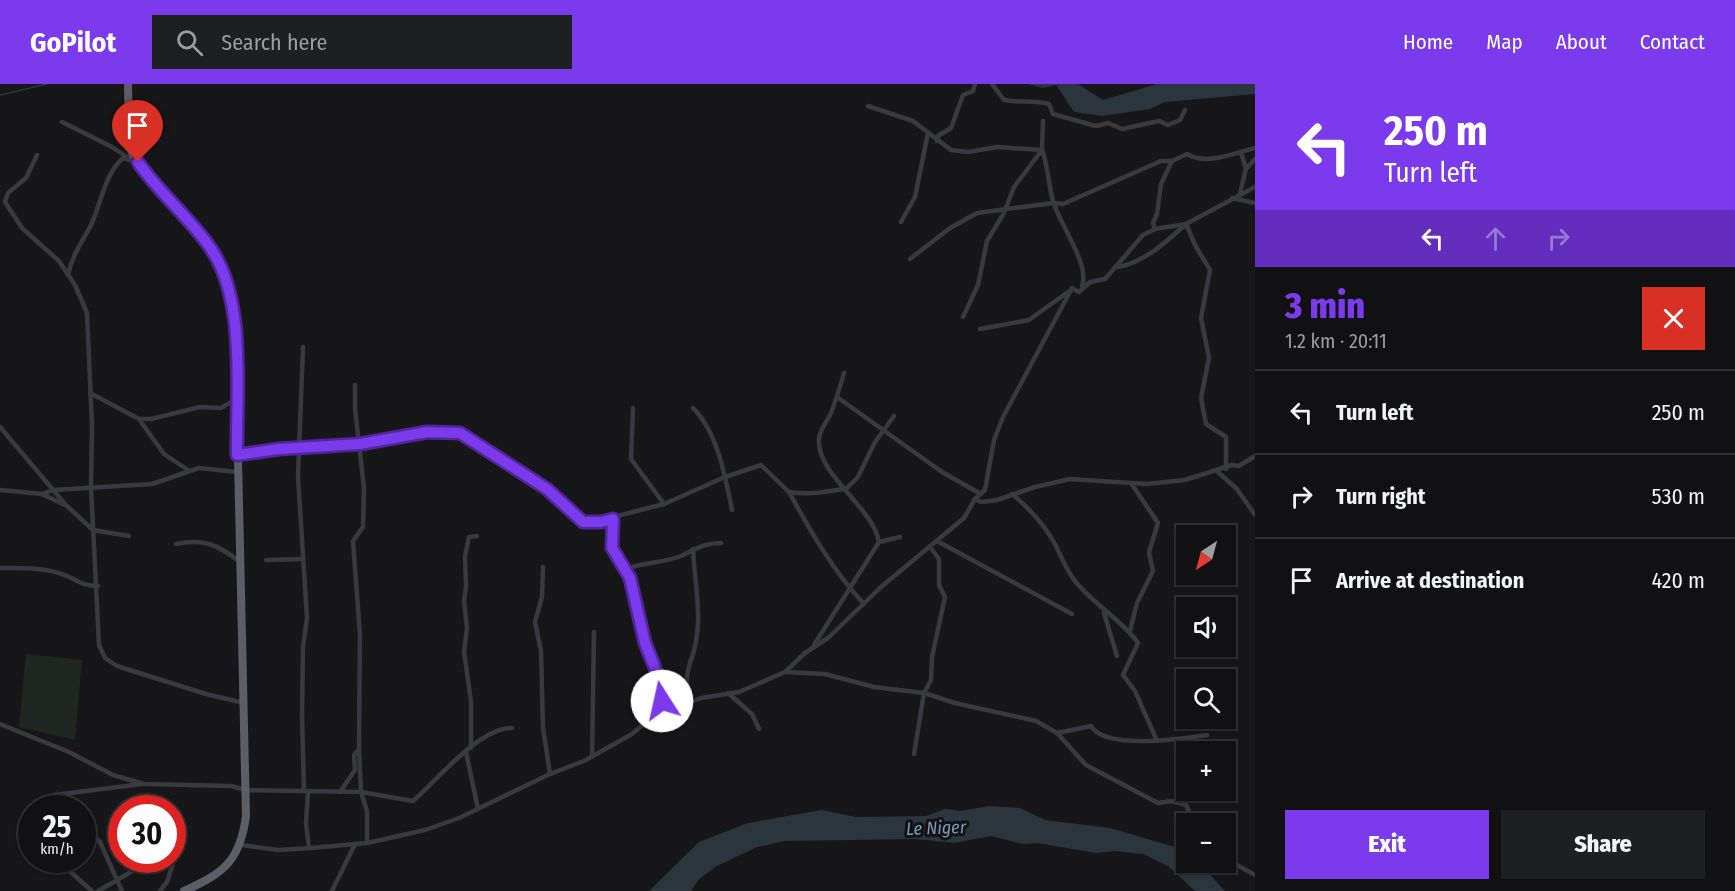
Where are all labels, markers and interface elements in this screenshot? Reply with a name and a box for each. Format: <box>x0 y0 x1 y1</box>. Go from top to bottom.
search box <box>152 15 572 69</box>
text: GoPilot <box>30 26 116 59</box>
icon: search <box>173 26 206 59</box>
text: Search here <box>221 29 327 56</box>
text: Home <box>1403 29 1453 55</box>
text: Map <box>1486 29 1523 55</box>
text: About <box>1556 29 1607 55</box>
text: Contact <box>1640 29 1705 55</box>
pin <box>112 100 163 162</box>
text: 250 m <box>1384 106 1488 156</box>
icon: left <box>1285 108 1363 186</box>
icon: arrive <box>121 109 154 142</box>
text: Turn left <box>1384 157 1477 189</box>
icon: left <box>1416 222 1449 255</box>
icon: ahead <box>1479 222 1512 255</box>
icon: right <box>1542 222 1575 255</box>
text: 3 min <box>1285 284 1365 328</box>
button: close <box>1642 287 1705 350</box>
text: 1.2 km · 20:11 <box>1285 329 1387 353</box>
icon: left <box>1285 396 1318 429</box>
text: Turn left <box>1336 399 1414 426</box>
text: 250 m <box>1652 399 1705 426</box>
icon: right <box>1285 480 1318 513</box>
text: Turn right <box>1336 483 1425 510</box>
text: 530 m <box>1652 483 1705 510</box>
north arrow <box>1176 525 1236 585</box>
map controls <box>1176 525 1236 873</box>
icon: arrive <box>1285 564 1318 597</box>
text: Arrive at destination <box>1336 567 1524 594</box>
text: 420 m <box>1651 567 1705 594</box>
button: sound <box>1176 597 1236 657</box>
position arrow <box>630 669 694 733</box>
button: search <box>1176 669 1236 729</box>
button: + <box>1176 741 1236 801</box>
speed limit sign: 30 <box>108 795 186 873</box>
text: 25 <box>43 809 71 845</box>
button: Exit <box>1285 810 1489 879</box>
button: Share <box>1501 810 1705 879</box>
button: − <box>1176 813 1236 873</box>
water label: Le Niger <box>906 816 967 840</box>
text: km/h <box>40 840 74 858</box>

